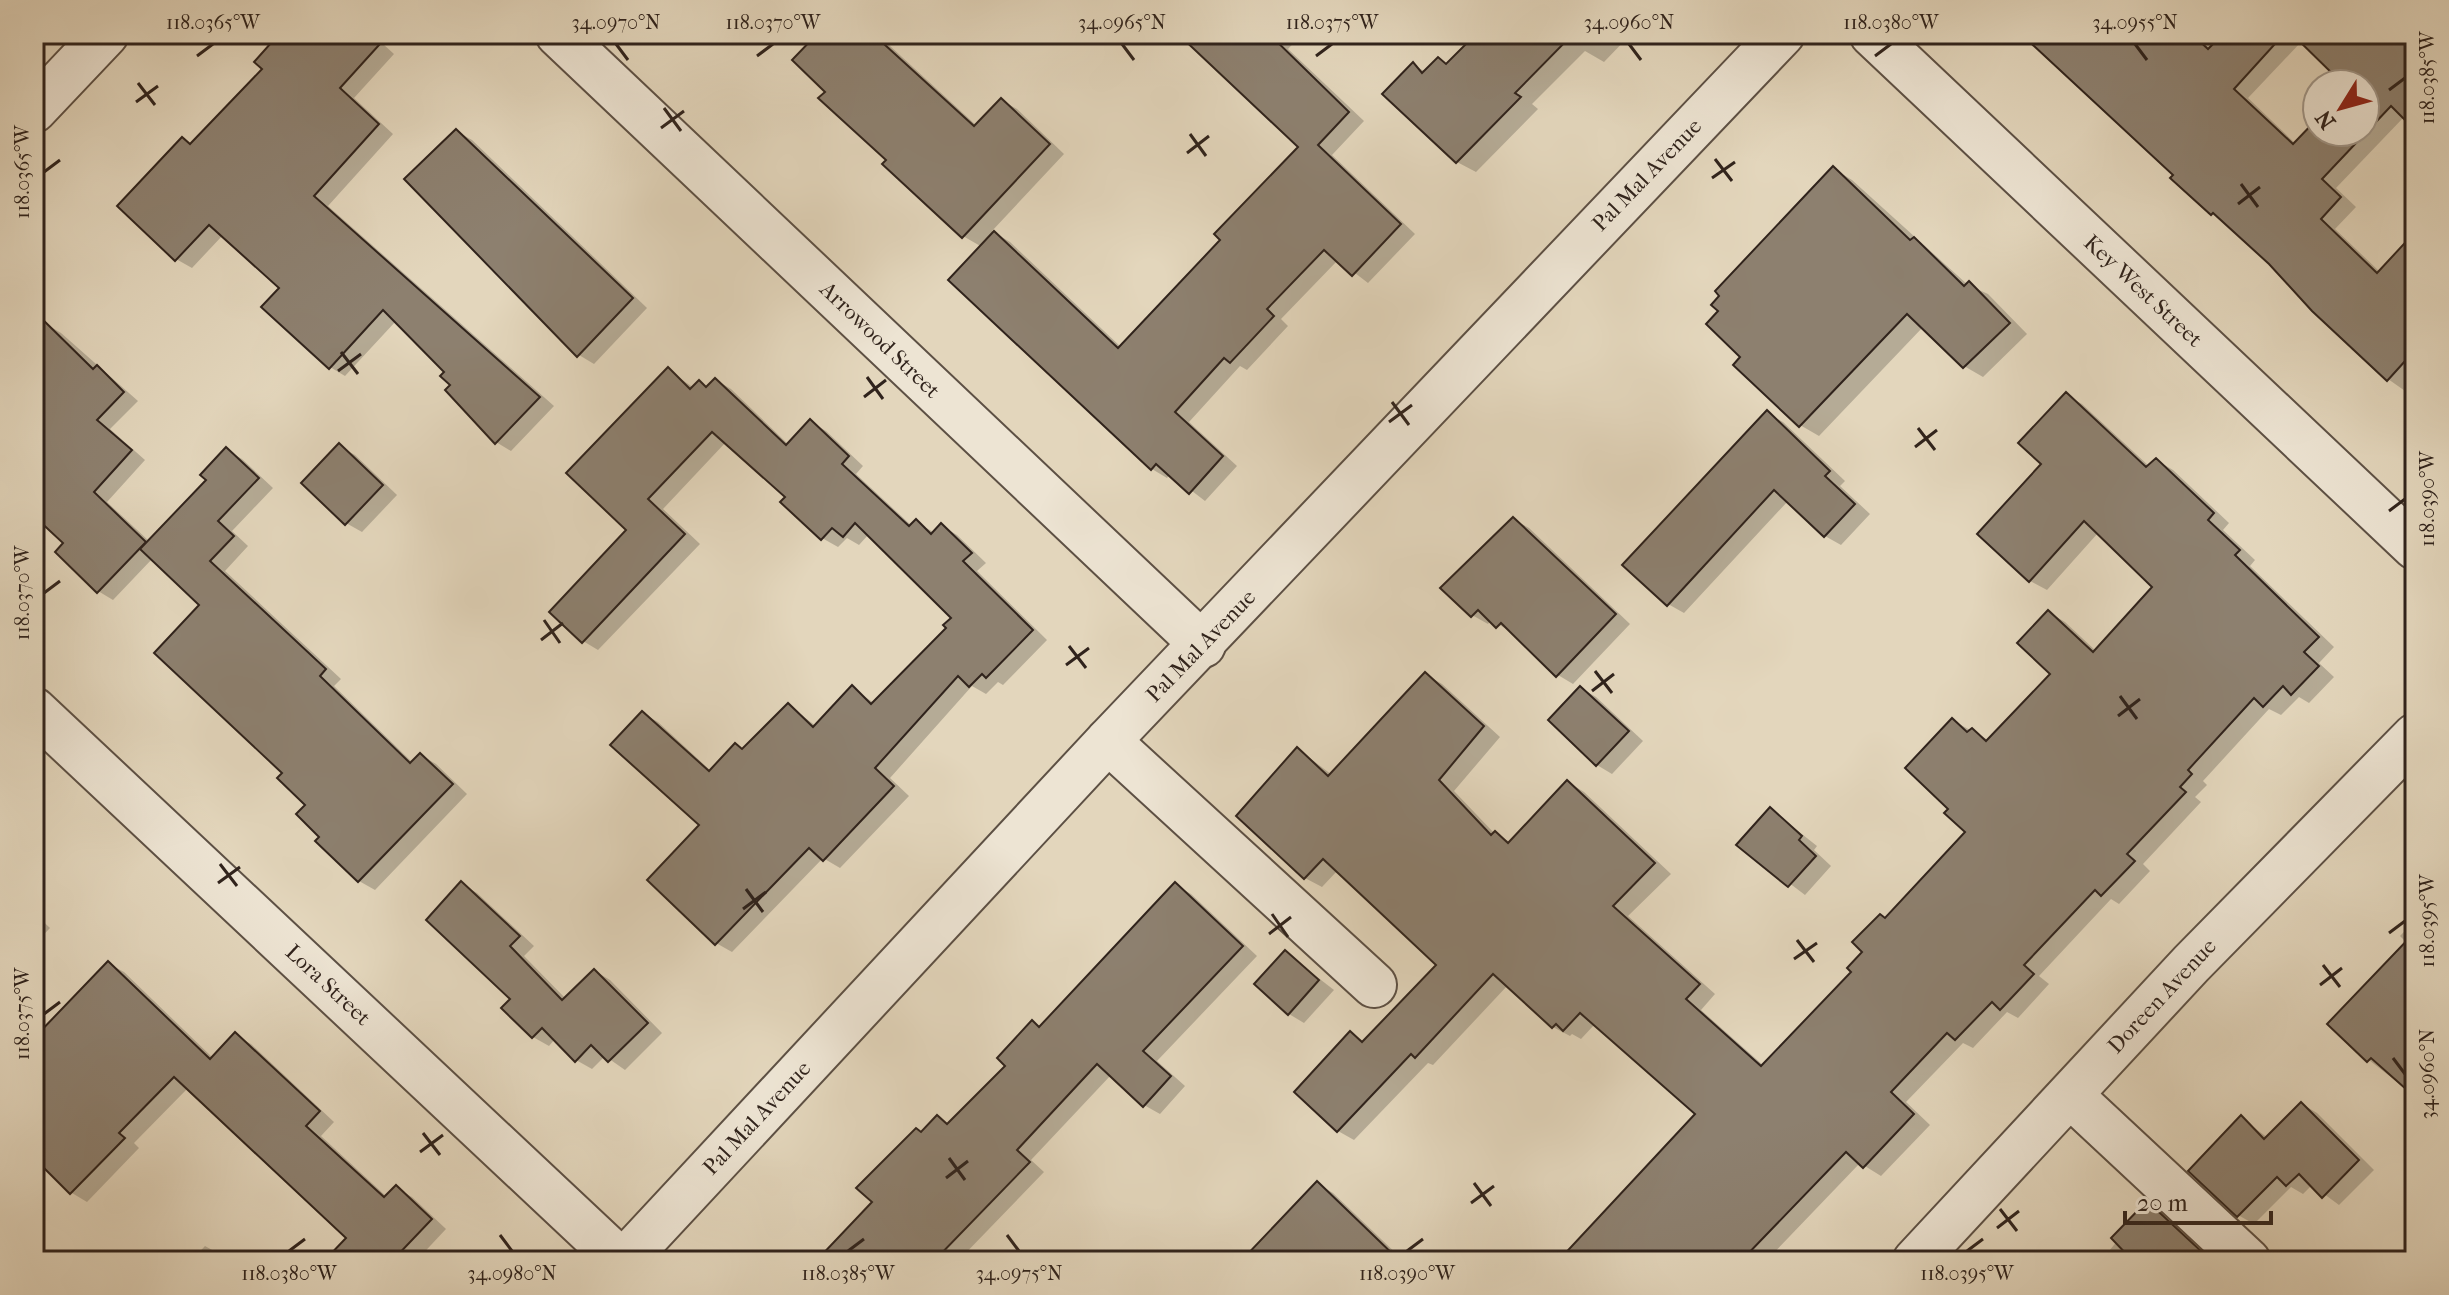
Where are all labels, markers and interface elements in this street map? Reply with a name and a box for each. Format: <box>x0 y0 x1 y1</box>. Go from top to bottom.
text: 118.0365°W <box>166 11 261 34</box>
text: 34.0970°N <box>571 11 661 34</box>
text: 118.0370°W <box>726 11 822 34</box>
text: 34.0965°N <box>1078 11 1166 34</box>
text: 118.0375°W <box>1286 11 1380 34</box>
text: 34.0960°N <box>1584 11 1674 34</box>
text: 118.0380°W <box>1843 11 1940 34</box>
text: 34.0955°N <box>2092 11 2178 34</box>
text: 118.0385°W <box>2416 30 2439 125</box>
north arrow <box>2301 68 2381 148</box>
text: N <box>2310 105 2341 134</box>
street label: Pal Mal Avenue <box>1587 113 1707 237</box>
text: 118.0365°W <box>11 124 34 219</box>
street label: Key West Street <box>2078 230 2208 353</box>
street label: Arrowood Street <box>814 276 945 404</box>
text: 118.0390°W <box>2416 450 2439 547</box>
text: 118.0370°W <box>11 544 34 640</box>
street label: Pal Mal Avenue <box>1141 584 1261 708</box>
text: 118.0395°W <box>2416 873 2439 968</box>
street label: Doreen Avenue <box>2102 933 2222 1059</box>
street label: Lora Street <box>280 939 376 1031</box>
text: 118.0375°W <box>11 966 34 1060</box>
text: 34.0960°N <box>2416 1029 2439 1119</box>
street label: Pal Mal Avenue <box>698 1056 816 1180</box>
scale bar <box>2125 1175 2271 1225</box>
text: 20 m <box>2137 1189 2188 1217</box>
text: 118.0380°W <box>241 1262 338 1285</box>
text: 34.0980°N <box>467 1262 557 1285</box>
text: 118.0385°W <box>801 1262 896 1285</box>
text: 34.0975°N <box>976 1262 1062 1285</box>
text: 118.0390°W <box>1359 1262 1456 1285</box>
text: 118.0395°W <box>1920 1262 2015 1285</box>

